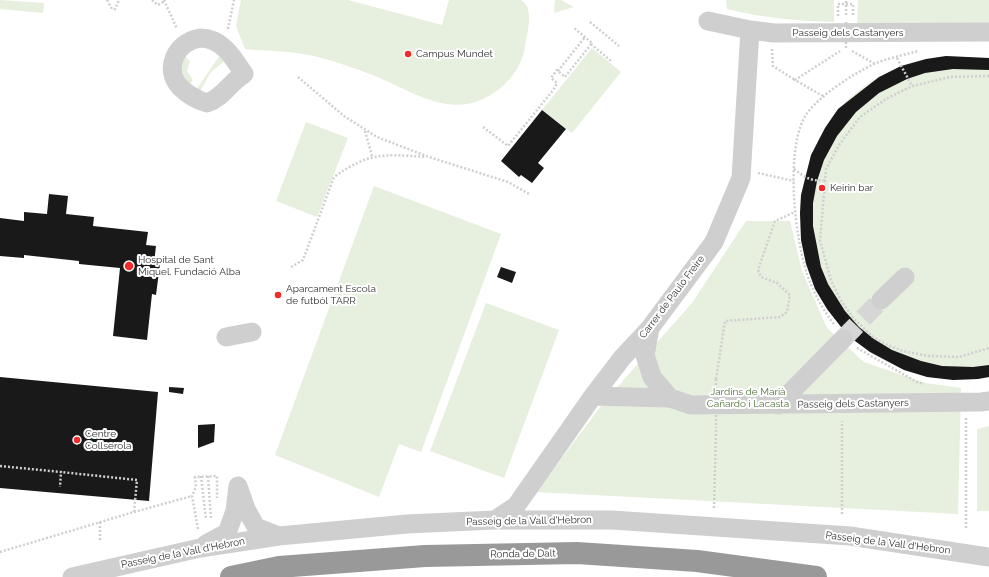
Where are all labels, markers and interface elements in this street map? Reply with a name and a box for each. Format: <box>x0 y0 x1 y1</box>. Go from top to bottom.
street label: Passeig dels Castanyers <box>792 27 904 39</box>
place label: Campus Mundet <box>416 48 493 60</box>
marker: Campus Mundet <box>403 49 413 59</box>
place label: Keirin bar <box>830 182 873 194</box>
marker: Keirin bar <box>817 183 827 193</box>
street label: Carrer de Paulo Freire <box>637 253 707 341</box>
place label: Hospital de Sant Miquel. Fundació Alba <box>138 254 240 278</box>
marker: Hospital de Sant Miquel. Fundació Alba <box>123 260 135 272</box>
place label: Aparcament Escola de futból TARR <box>286 283 376 306</box>
marker: Aparcament Escola de futból TARR <box>273 290 283 300</box>
park label: Jardins de Marià Cañardo i Lacasta <box>707 386 789 410</box>
street label: Passeig dels Castanyers <box>797 397 909 411</box>
place label: Centre Collserola <box>85 428 131 452</box>
marker: Centre Collserola <box>72 435 82 445</box>
street label: Passeig de la Vall d'Hebron <box>466 514 592 528</box>
street label: Passeig de la Vall d'Hebron <box>825 529 951 557</box>
street label: Passeig de la Vall d'Hebron <box>120 535 246 571</box>
street label: Ronda de Dalt <box>490 547 556 561</box>

